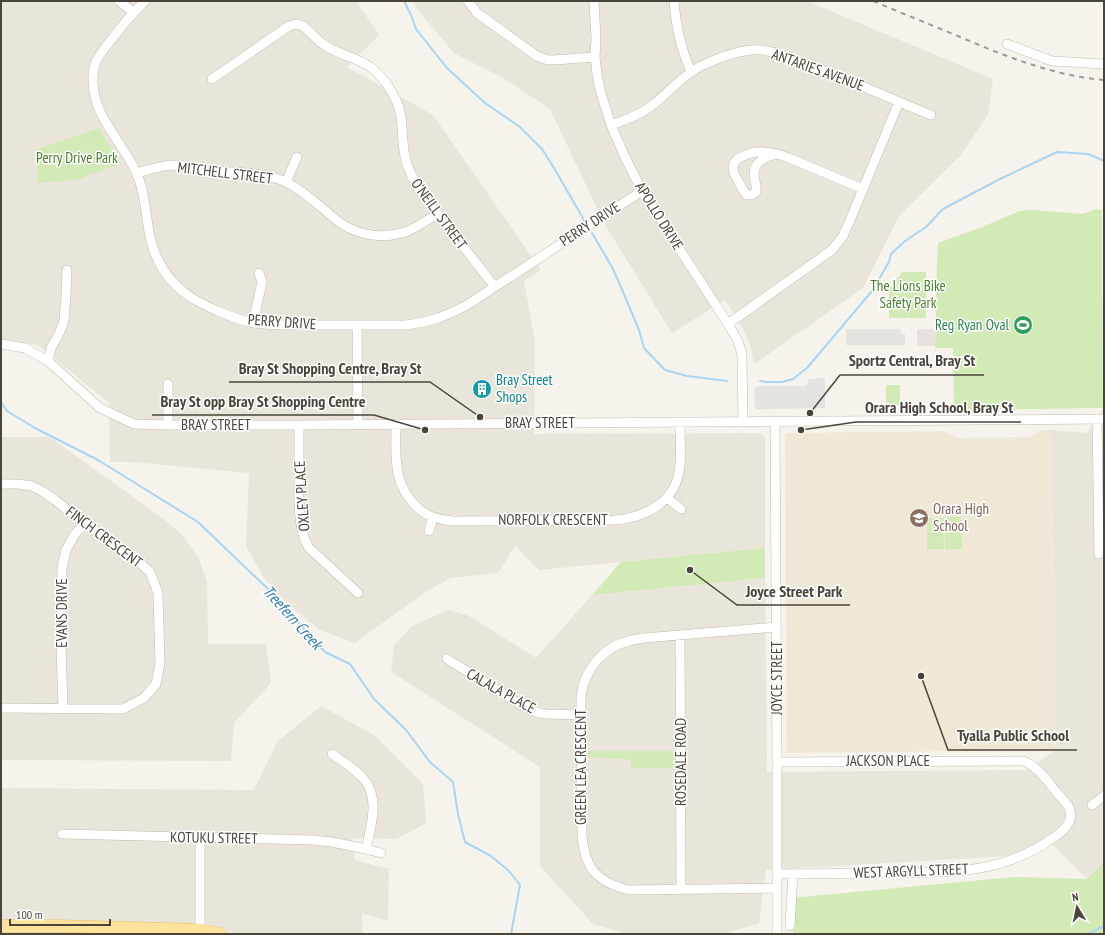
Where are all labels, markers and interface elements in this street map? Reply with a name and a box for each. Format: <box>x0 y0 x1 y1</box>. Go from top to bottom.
street label: ANTARIES AVENUE <box>769 44 867 95</box>
park label: Perry Drive Park <box>36 148 118 167</box>
street label: MITCHELL STREET <box>176 157 274 188</box>
street label: O'NEILL STREET <box>407 174 472 253</box>
street label: APOLLO DRIVE <box>631 178 688 253</box>
street label: PERRY DRIVE <box>556 197 624 250</box>
park label: The Lions Bike Safety Park <box>870 276 946 312</box>
street label: PERRY DRIVE <box>247 310 317 333</box>
sports icon: Reg Ryan Oval <box>1012 314 1034 336</box>
place label: Reg Ryan Oval <box>935 315 1010 334</box>
callout: Sportz Central, Bray St <box>840 347 984 375</box>
text: Sportz Central, Bray St <box>849 350 976 370</box>
callout: Bray St Shopping Centre, Bray St <box>229 354 430 382</box>
text: Bray St Shopping Centre, Bray St <box>239 358 422 378</box>
place label: Bray Street Shops <box>496 370 553 406</box>
building icon: Bray Street Shops <box>471 378 493 400</box>
callout: Bray St opp Bray St Shopping Centre <box>152 387 374 415</box>
text: Bray St opp Bray St Shopping Centre <box>161 391 366 411</box>
callout: Orara High School, Bray St <box>856 394 1021 422</box>
text: Orara High School, Bray St <box>865 397 1013 417</box>
street label: BRAY STREET <box>505 413 575 432</box>
street label: BRAY STREET <box>181 415 251 434</box>
street label: OXLEY PLACE <box>290 460 313 532</box>
place label: Orara High School <box>933 499 989 535</box>
street label: FINCH CRESCENT <box>62 502 147 572</box>
school or university icon: Orara High School <box>908 507 930 529</box>
street label: NORFOLK CRESCENT <box>498 510 608 529</box>
callout: Joyce Street Park <box>737 577 850 605</box>
street label: EVANS DRIVE <box>52 578 71 648</box>
water label: Treefern Creek <box>259 581 328 655</box>
text: Joyce Street Park <box>745 581 843 601</box>
street label: JOYCE STREET <box>767 641 786 716</box>
street label: CALALA PLACE <box>463 664 539 717</box>
street label: GREEN LEA CRESCENT <box>571 709 590 825</box>
street label: ROSEDALE ROAD <box>671 718 690 806</box>
callout: Tyalla Public School <box>948 722 1077 750</box>
text: Tyalla Public School <box>957 725 1069 745</box>
street label: JACKSON PLACE <box>845 751 930 770</box>
street label: KOTUKU STREET <box>170 827 258 848</box>
street label: WEST ARGYLL STREET <box>853 859 969 882</box>
north arrow <box>1057 887 1097 927</box>
text: N <box>1071 890 1079 905</box>
scale bar <box>10 901 110 927</box>
text: 100 m <box>16 907 43 922</box>

